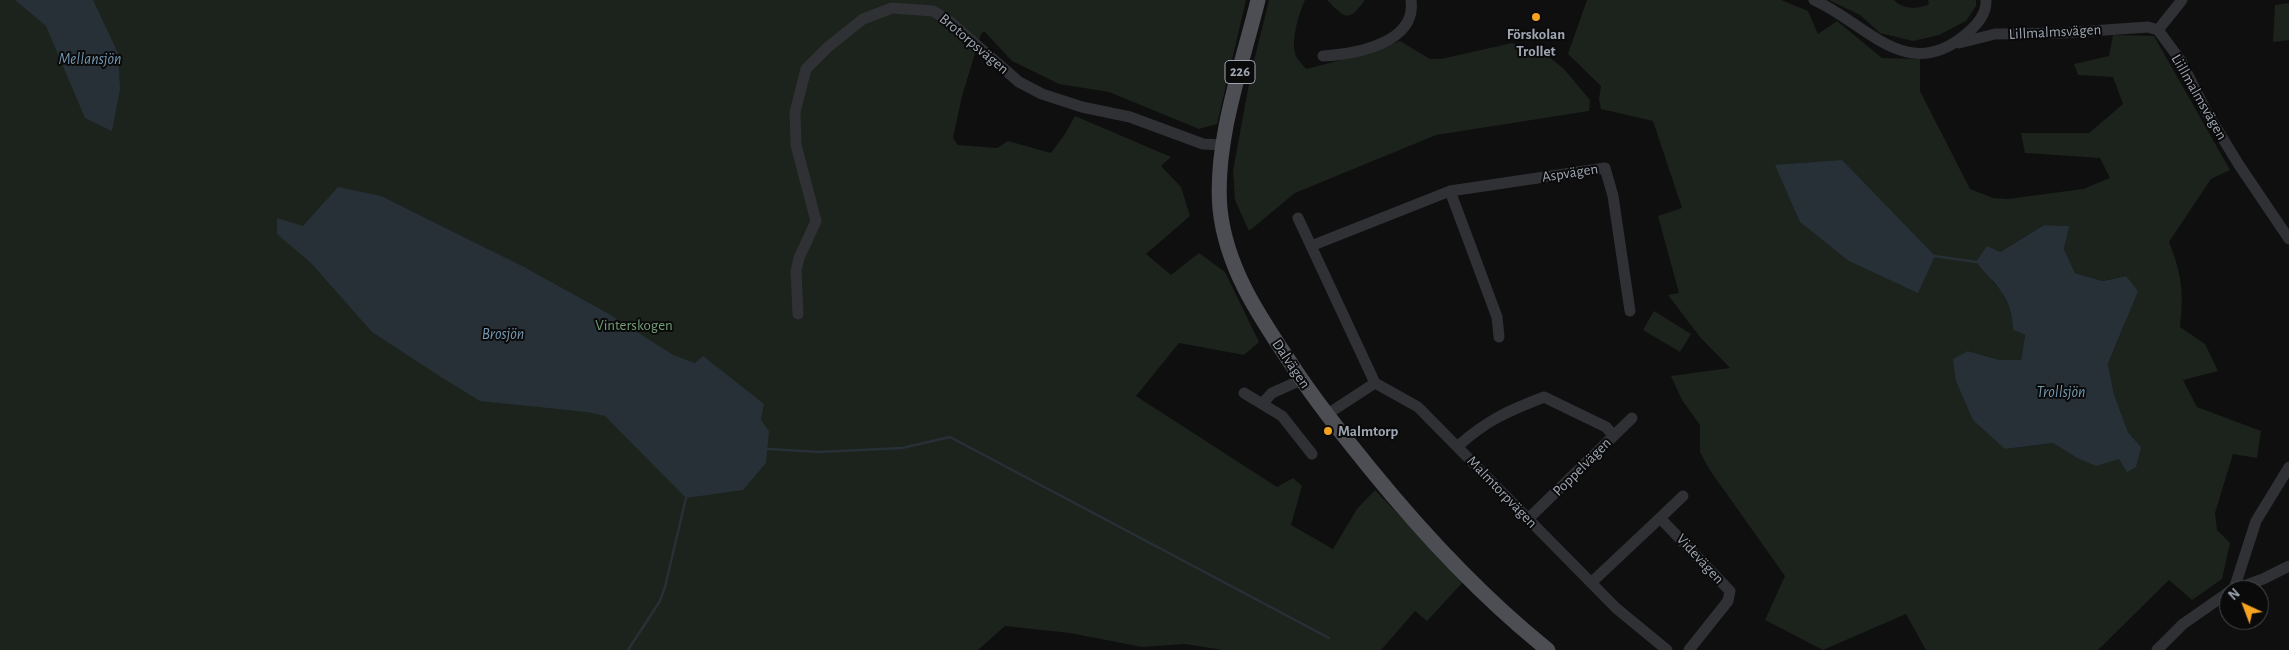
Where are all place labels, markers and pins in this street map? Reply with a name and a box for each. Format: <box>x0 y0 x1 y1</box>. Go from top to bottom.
marker: Förskolan Trollet <box>1530 11 1542 23</box>
place label: Förskolan Trollet <box>1507 25 1565 60</box>
place label: Malmtorp <box>1338 422 1398 440</box>
marker: Malmtorp <box>1322 425 1334 437</box>

